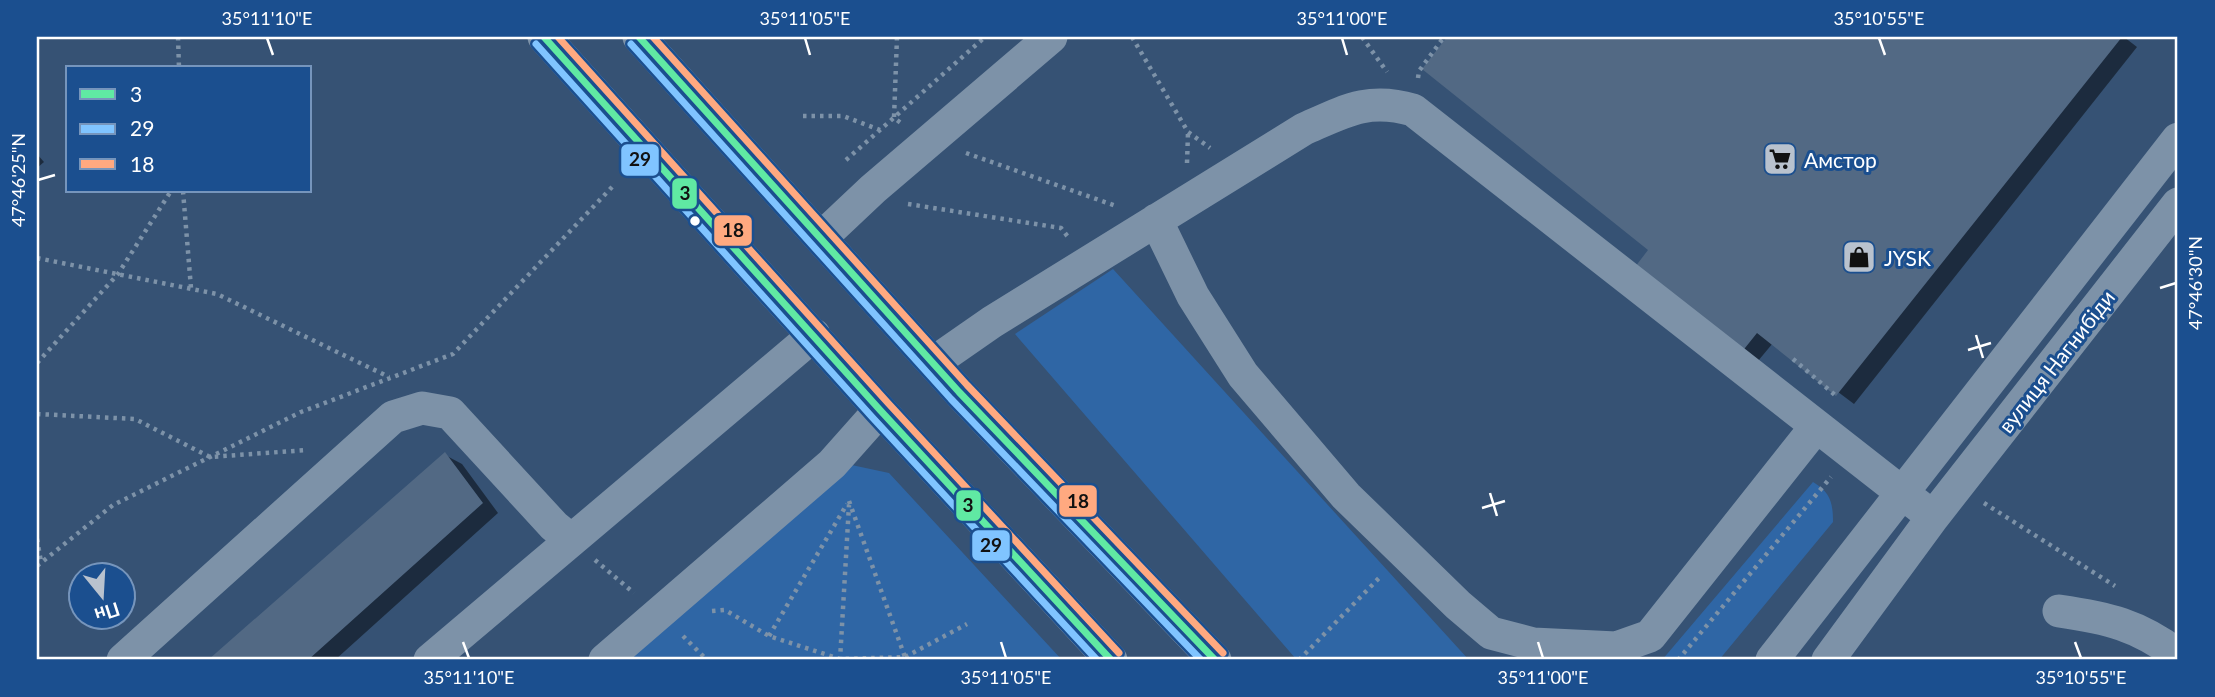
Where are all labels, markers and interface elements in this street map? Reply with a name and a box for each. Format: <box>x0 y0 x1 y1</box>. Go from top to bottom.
text: 35°11'10"E <box>222 7 312 29</box>
text: 35°11'05"E <box>760 7 850 29</box>
text: 35°11'00"E <box>1297 7 1387 29</box>
text: 35°10'55"E <box>1834 7 1924 29</box>
legend <box>66 66 312 192</box>
text: 3 <box>130 81 142 106</box>
text: 29 <box>130 115 154 140</box>
text: 47°46'25"N <box>7 133 29 227</box>
supermarket icon: Амстор <box>1761 140 1799 178</box>
line badge: 29 <box>620 143 660 177</box>
text: 29 <box>629 147 651 170</box>
place label: Амстор <box>1804 147 1877 172</box>
text: 18 <box>130 151 154 176</box>
line badge: 3 <box>671 177 698 210</box>
text: 3 <box>679 181 691 204</box>
unlabelled marker <box>688 214 702 228</box>
line badge: 18 <box>713 214 753 247</box>
text: 18 <box>722 218 744 241</box>
text: 47°46'30"N <box>2184 236 2206 330</box>
shop icon: JYSK <box>1840 238 1878 276</box>
place label: JYSK <box>1884 245 1931 270</box>
street label: вулиця Нагнибіди <box>1993 285 2119 437</box>
line badge: 18 <box>1058 484 1098 518</box>
line badge: 3 <box>955 489 982 522</box>
text: 18 <box>1067 489 1089 512</box>
text: 3 <box>962 493 974 516</box>
line badge: 29 <box>971 529 1011 562</box>
text: 29 <box>980 533 1002 556</box>
north arrow <box>66 560 136 630</box>
text: Пн <box>92 598 123 627</box>
text: 35°11'10"E <box>424 666 514 688</box>
text: 35°11'05"E <box>961 666 1051 688</box>
text: 35°11'00"E <box>1498 666 1588 688</box>
text: 35°10'55"E <box>2036 666 2126 688</box>

